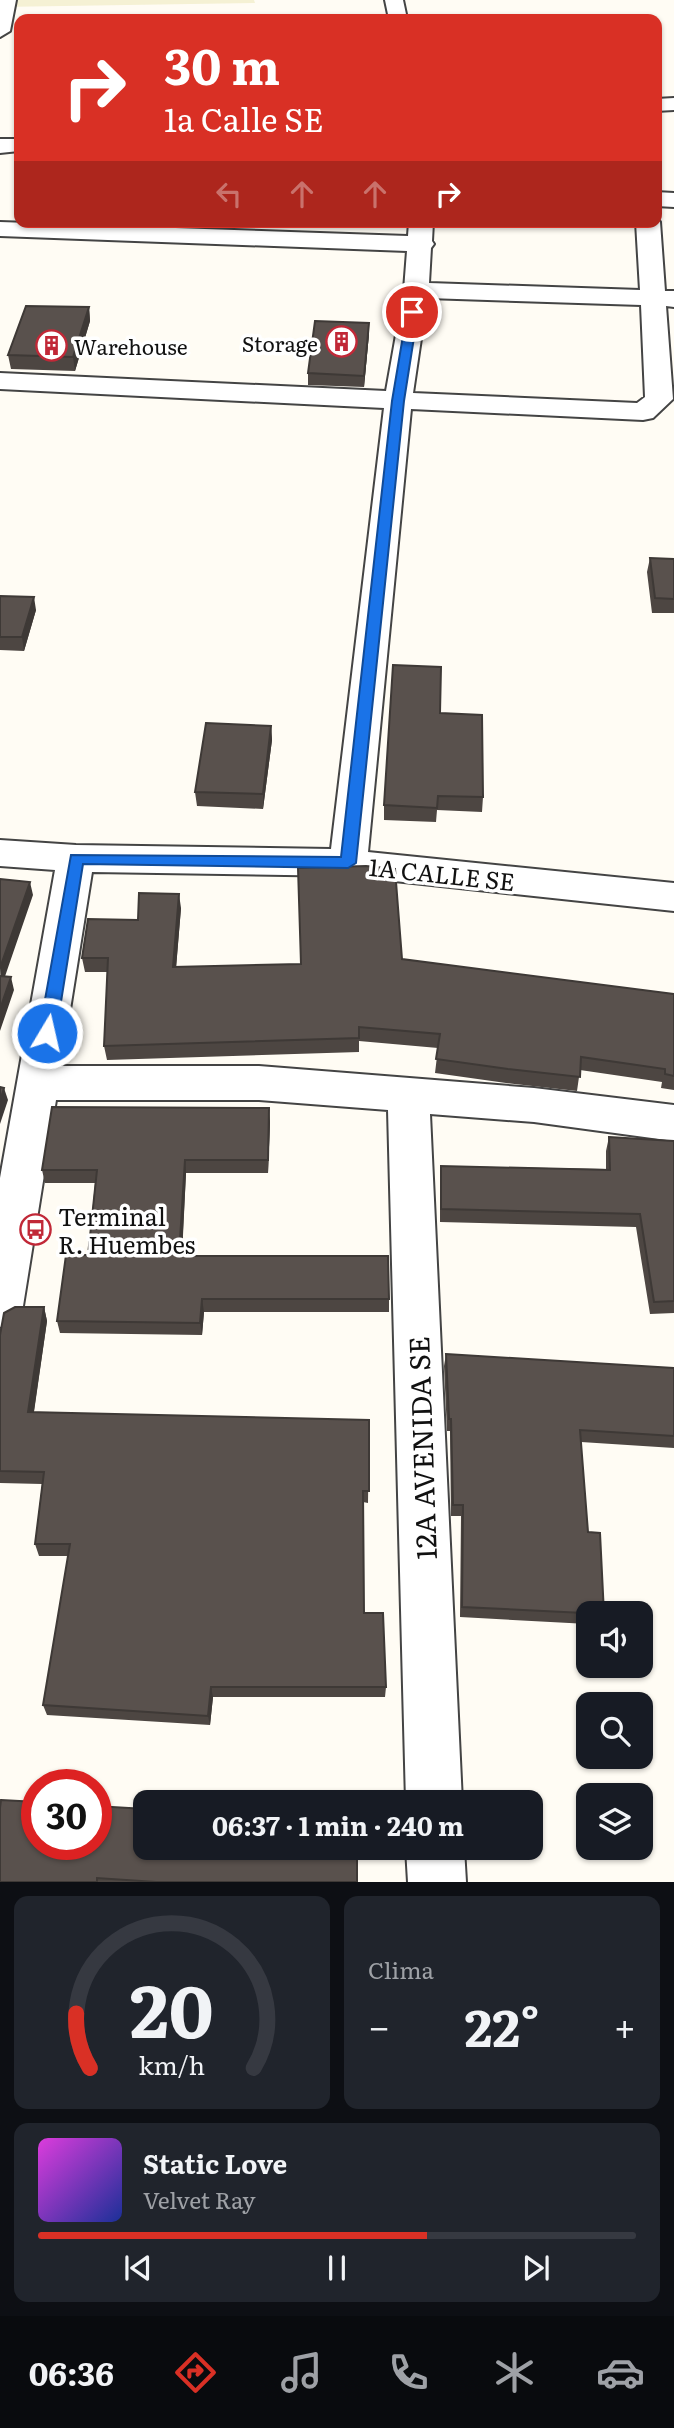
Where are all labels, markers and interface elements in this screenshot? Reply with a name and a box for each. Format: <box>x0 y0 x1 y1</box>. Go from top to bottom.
text: 30 m <box>164 27 280 100</box>
icon: right <box>49 42 140 133</box>
text: 1a Calle SE <box>164 94 324 142</box>
icon: left <box>210 175 248 213</box>
icon: ahead <box>283 175 321 213</box>
icon: ahead <box>356 175 394 213</box>
icon: right <box>429 175 467 213</box>
pin <box>382 282 442 342</box>
icon: arrive <box>393 293 431 331</box>
building icon: Storage <box>324 325 358 359</box>
place label: Storage <box>242 327 318 358</box>
building icon: Warehouse <box>34 328 68 362</box>
place label: Warehouse <box>74 330 188 361</box>
street label: 1A CALLE SE <box>367 848 517 898</box>
position arrow <box>10 996 84 1070</box>
place label: Terminal R. Huembes <box>58 1198 196 1261</box>
bus stop icon: Terminal R. Huembes <box>18 1212 52 1246</box>
street label: 12A AVENIDA SE <box>396 1336 446 1560</box>
map controls <box>576 1601 653 1860</box>
button: sound <box>576 1601 653 1678</box>
button: search <box>576 1692 653 1769</box>
speed limit sign: 30 <box>21 1769 112 1860</box>
button: layers <box>576 1783 653 1860</box>
text: 06:37 · 1 min · 240 m <box>212 1805 464 1844</box>
text: Clima <box>368 1952 434 1986</box>
text: 20 <box>130 1953 214 2061</box>
text: 22° <box>464 1986 540 2063</box>
text: − <box>368 1996 390 2053</box>
text: + <box>614 1996 636 2053</box>
text: km/h <box>139 2046 205 2083</box>
text: Static Love <box>143 2143 287 2182</box>
text: Velvet Ray <box>143 2182 255 2216</box>
icon: previous <box>119 2249 157 2287</box>
icon: pause <box>318 2249 356 2287</box>
icon: next <box>517 2249 555 2287</box>
text: 06:36 <box>29 2348 114 2396</box>
icon: directions <box>171 2348 220 2397</box>
icon: music <box>277 2348 326 2397</box>
icon: phone <box>384 2348 433 2397</box>
icon: climate <box>490 2348 539 2397</box>
icon: car <box>596 2348 645 2397</box>

